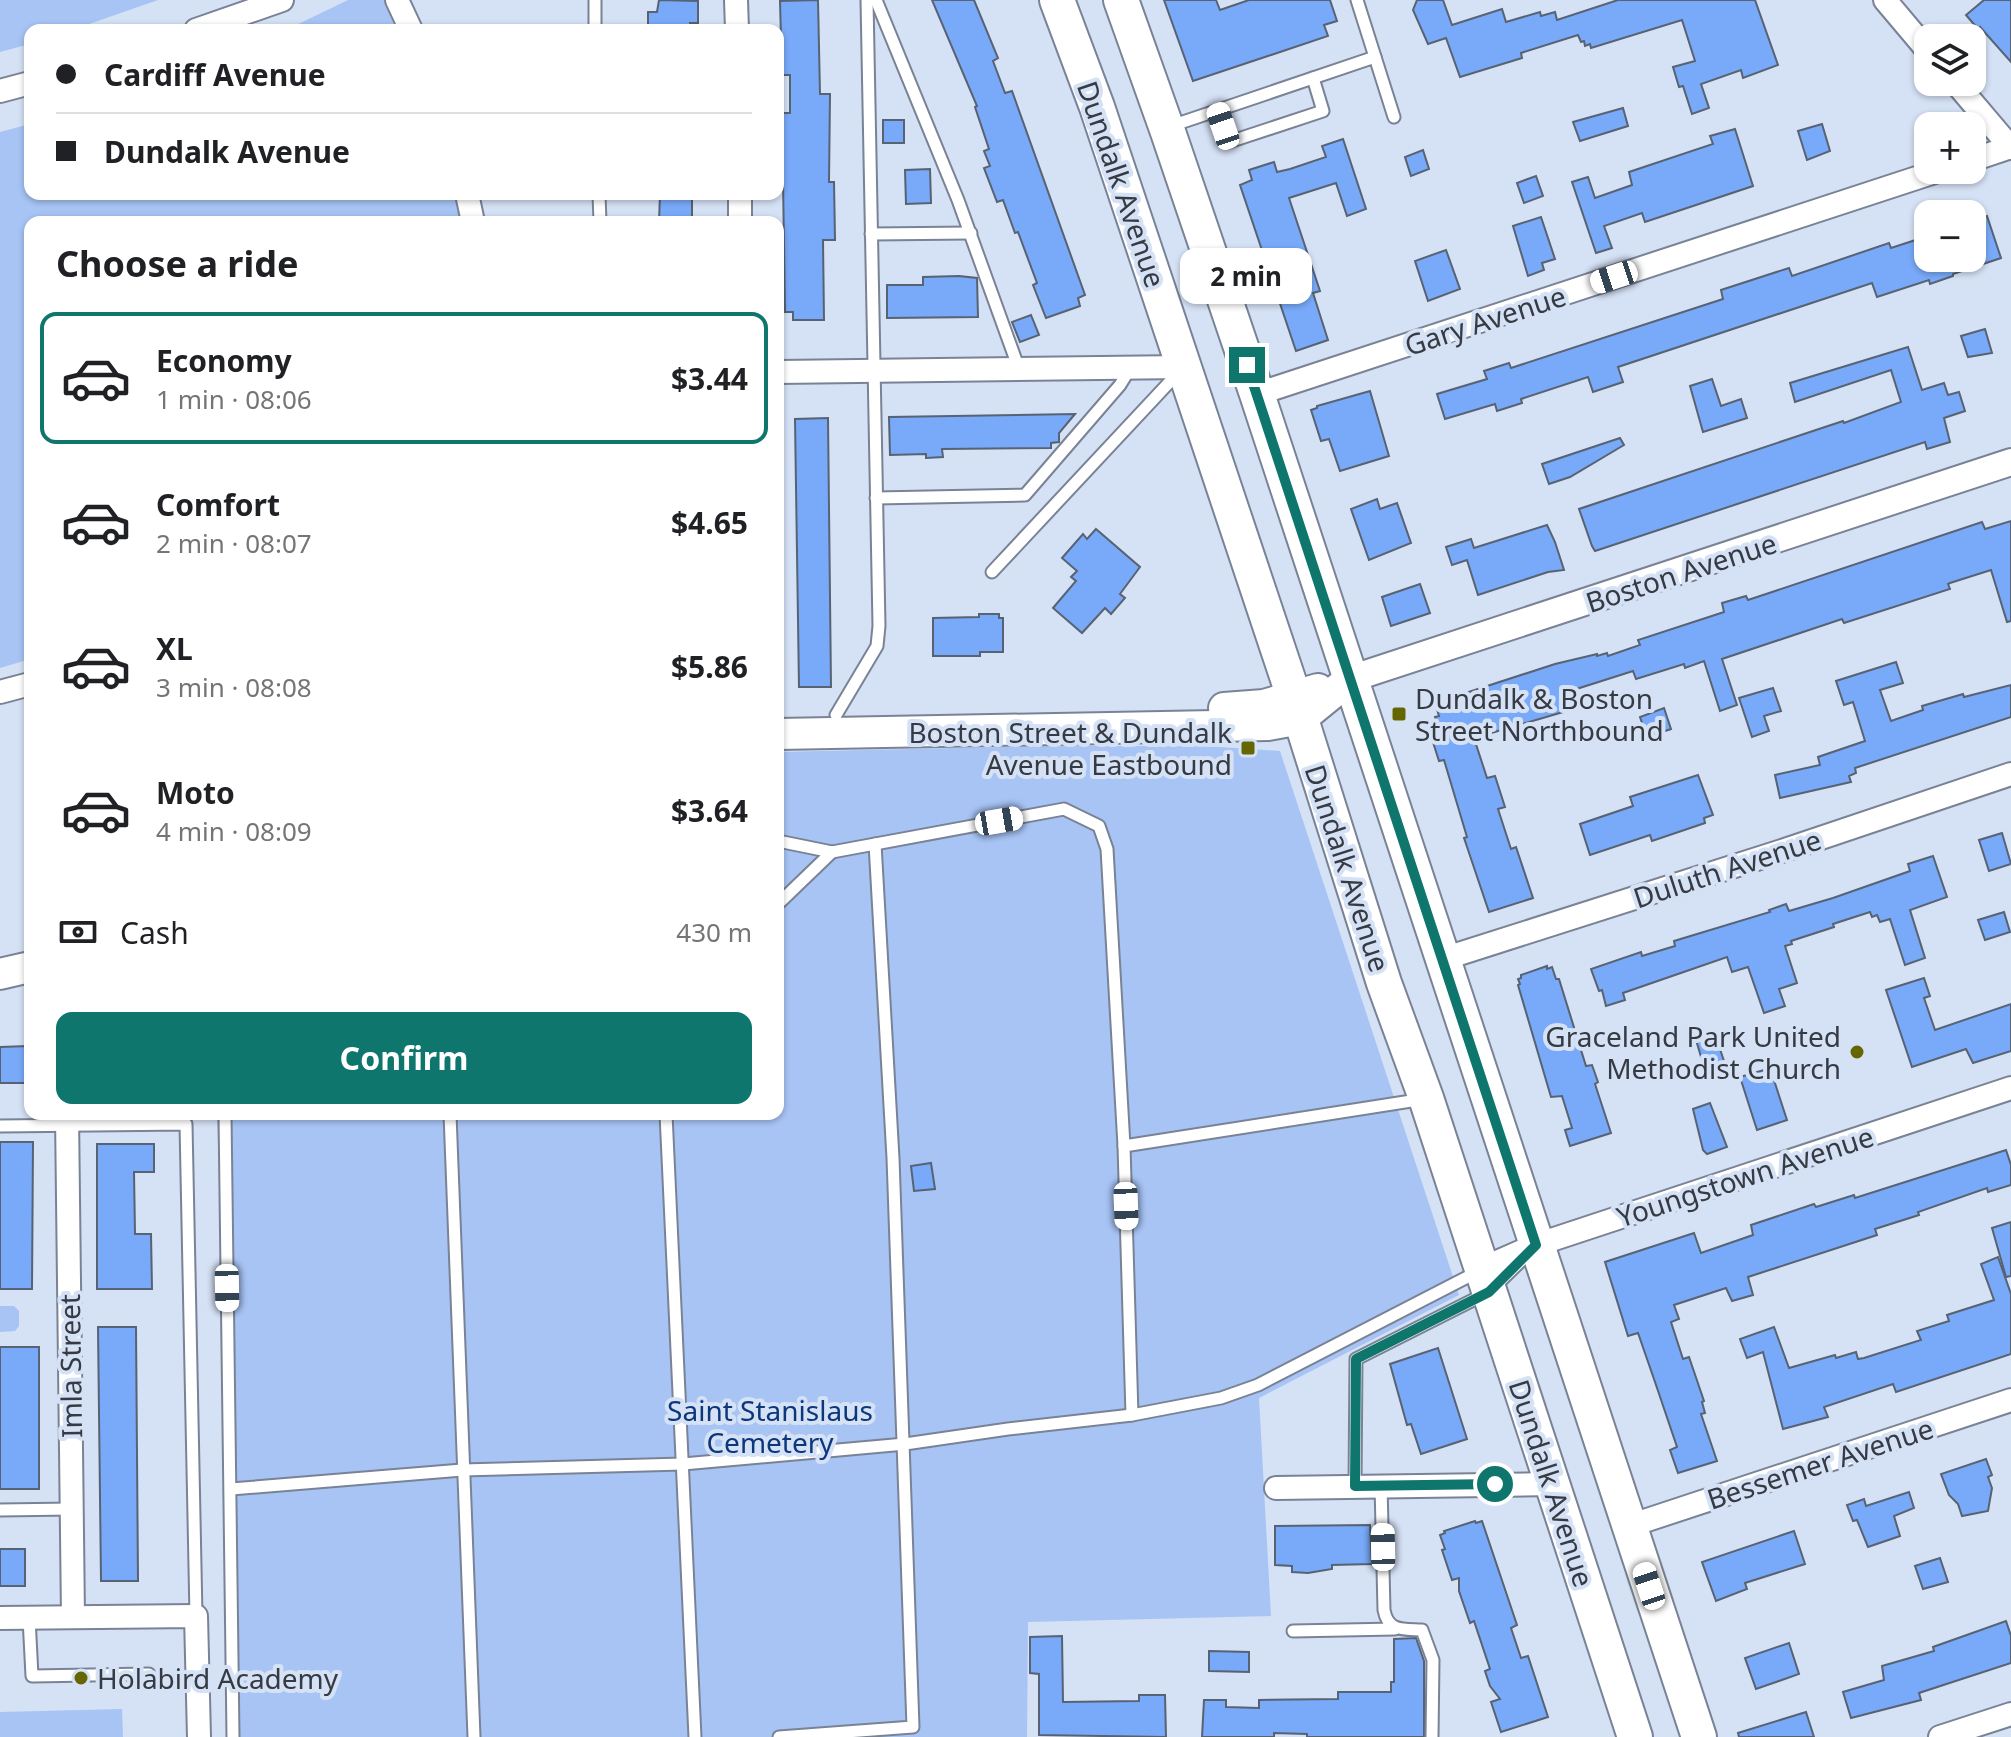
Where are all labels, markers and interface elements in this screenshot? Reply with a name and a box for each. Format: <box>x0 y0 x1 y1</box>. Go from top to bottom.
map controls <box>1914 24 1986 272</box>
button: layers <box>1914 24 1986 96</box>
text: Cardiff Avenue <box>104 54 326 95</box>
street label: Dundalk Avenue <box>1069 76 1175 292</box>
car <box>1204 99 1242 153</box>
button: + <box>1914 112 1986 184</box>
text: Dundalk Avenue <box>104 131 350 172</box>
button: − <box>1914 200 1986 272</box>
text: Choose a ride <box>56 239 298 288</box>
callout: 2 min <box>1181 249 1313 305</box>
text: 2 min <box>1210 258 1282 294</box>
car <box>1587 258 1641 296</box>
street label: Gary Avenue <box>1399 276 1571 364</box>
text: Economy <box>156 340 292 381</box>
icon: car <box>60 342 132 414</box>
route end <box>1229 347 1265 383</box>
text: $3.44 <box>671 358 748 399</box>
text: 1 min · 08:06 <box>156 381 312 417</box>
text: Comfort <box>156 484 280 525</box>
icon: car <box>60 486 132 558</box>
text: $4.65 <box>671 502 748 543</box>
street label: Boston Avenue <box>1581 523 1781 621</box>
text: 2 min · 08:07 <box>156 525 312 561</box>
text: XL <box>156 628 193 669</box>
icon: car <box>60 630 132 702</box>
text: $5.86 <box>671 646 748 687</box>
text: 3 min · 08:08 <box>156 669 312 705</box>
place label: Dundalk & Boston Street Northbound <box>1415 679 1664 749</box>
marker: Dundalk & Boston Street Northbound <box>1390 705 1408 723</box>
place label: Boston Street & Dundalk Avenue Eastbound <box>908 713 1232 783</box>
marker: Boston Street & Dundalk Avenue Eastbound <box>1239 739 1257 757</box>
street label: Dundalk Avenue <box>1297 760 1399 976</box>
text: Moto <box>156 772 235 813</box>
icon: car <box>60 774 132 846</box>
text: $3.64 <box>671 790 748 831</box>
car <box>973 805 1025 837</box>
text: 4 min · 08:09 <box>156 813 312 849</box>
street label: Duluth Avenue <box>1628 820 1826 916</box>
icon: cash <box>56 910 100 954</box>
text: Cash <box>120 912 189 953</box>
text: 430 m <box>676 914 752 950</box>
button: Confirm <box>56 1012 752 1104</box>
place label: Graceland Park United Methodist Church <box>1545 1017 1841 1087</box>
marker: Graceland Park United Methodist Church <box>1848 1043 1866 1061</box>
street label: Youngstown Avenue <box>1612 1117 1878 1235</box>
car <box>1113 1182 1139 1230</box>
car <box>215 1264 239 1312</box>
street label: Imla Street <box>50 1294 90 1438</box>
street label: Dundalk Avenue <box>1501 1375 1603 1591</box>
park label: Saint Stanislaus Cemetery <box>667 1391 873 1461</box>
street label: Bessemer Avenue <box>1702 1409 1938 1517</box>
route start <box>1477 1466 1513 1502</box>
car <box>1371 1523 1395 1571</box>
car <box>1630 1559 1668 1613</box>
place label: Holabird Academy <box>97 1659 339 1697</box>
marker: Holabird Academy <box>72 1669 90 1687</box>

